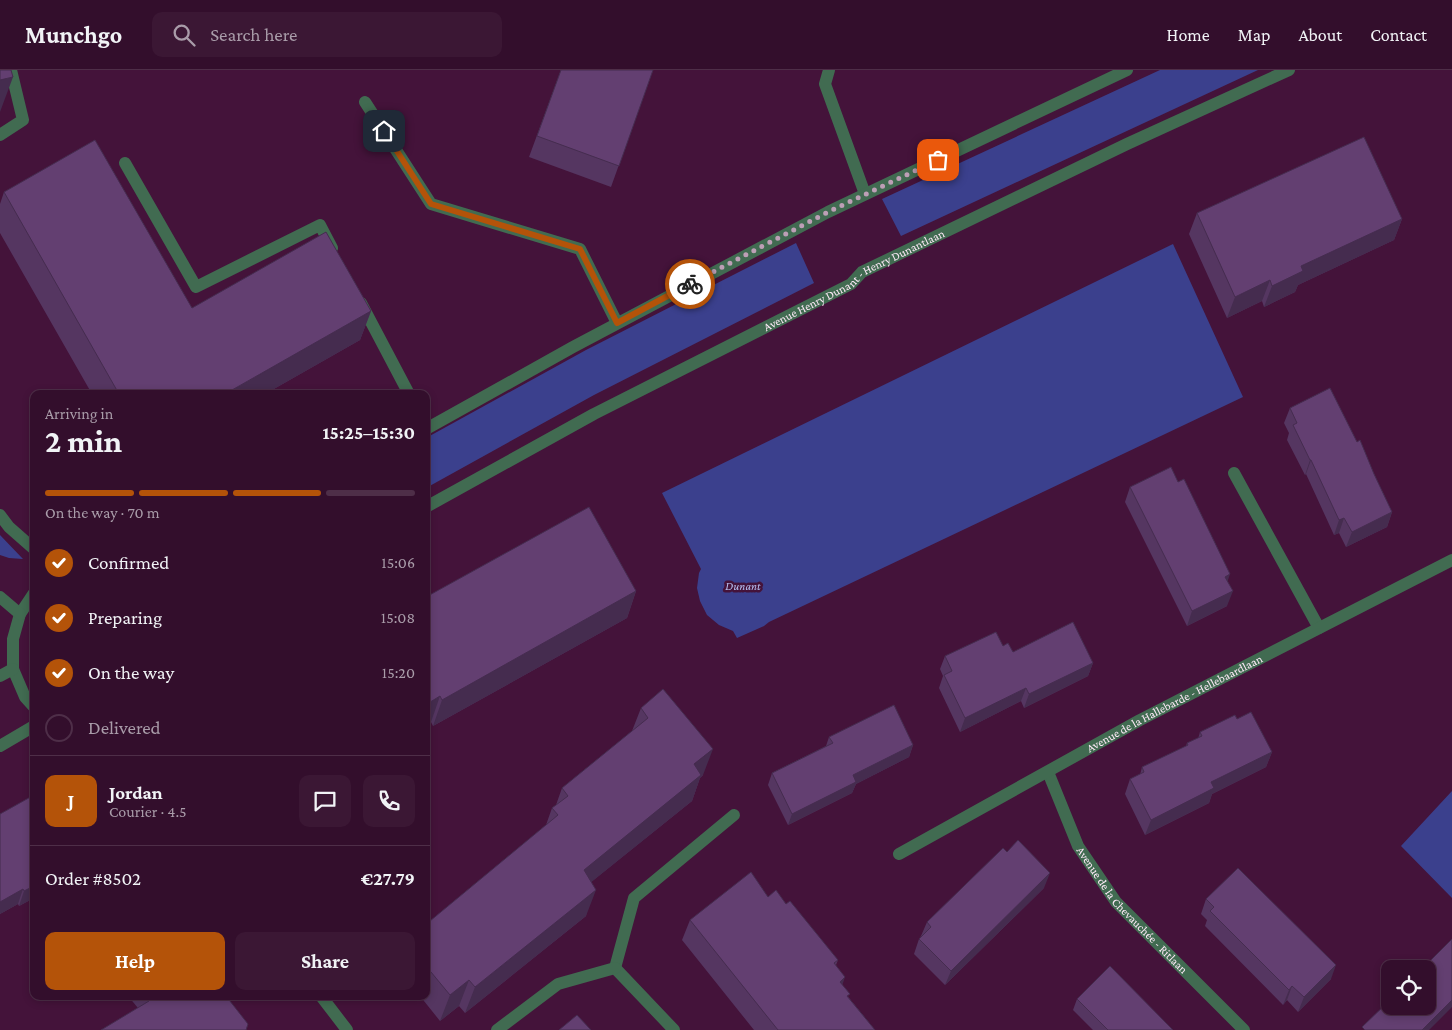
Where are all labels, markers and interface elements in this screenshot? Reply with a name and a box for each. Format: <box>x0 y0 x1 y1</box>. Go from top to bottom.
search box <box>152 12 502 57</box>
text: Munchgo <box>25 21 122 48</box>
icon: search <box>170 21 198 49</box>
text: Search here <box>210 24 297 45</box>
text: Home <box>1167 25 1210 45</box>
text: Map <box>1238 25 1270 45</box>
text: About <box>1298 25 1342 45</box>
text: Contact <box>1370 25 1427 45</box>
pin <box>363 110 405 152</box>
icon: home <box>370 117 398 145</box>
pin <box>917 139 959 181</box>
icon: bag <box>924 146 952 174</box>
street label: Avenue Henry Dunant - Henry Dunantlaan <box>761 226 947 334</box>
courier <box>665 259 715 309</box>
icon: bike <box>676 270 704 298</box>
text: Arriving in <box>45 405 113 422</box>
text: 15:25–15:30 <box>322 422 415 443</box>
text: 2 min <box>45 423 122 459</box>
text: On the way · 70 m <box>45 504 159 521</box>
icon: check <box>45 549 73 577</box>
text: Confirmed <box>88 552 169 573</box>
text: 15:06 <box>381 554 415 571</box>
park label: Dunant <box>725 579 761 593</box>
icon: check <box>45 604 73 632</box>
text: Preparing <box>88 607 162 628</box>
text: 15:08 <box>381 609 415 626</box>
street label: Avenue de la Hallebarde - Hellebaardlaan <box>1084 651 1265 755</box>
icon: check <box>45 659 73 687</box>
text: On the way <box>88 662 174 683</box>
text: 15:20 <box>382 664 415 681</box>
text: Delivered <box>88 717 161 738</box>
button: chat <box>299 775 351 827</box>
button: phone <box>363 775 415 827</box>
text: Jordan <box>109 782 163 803</box>
text: J <box>68 790 74 811</box>
text: Courier · 4.5 <box>109 803 187 820</box>
street label: Avenue de la Chevauchée - Ritlaan <box>1073 844 1191 977</box>
text: Order #8502 <box>45 868 141 889</box>
text: €27.79 <box>361 868 415 889</box>
button: Help <box>45 932 225 990</box>
button: Share <box>235 932 415 990</box>
map controls <box>1381 960 1436 1015</box>
button: locate <box>1381 960 1436 1015</box>

